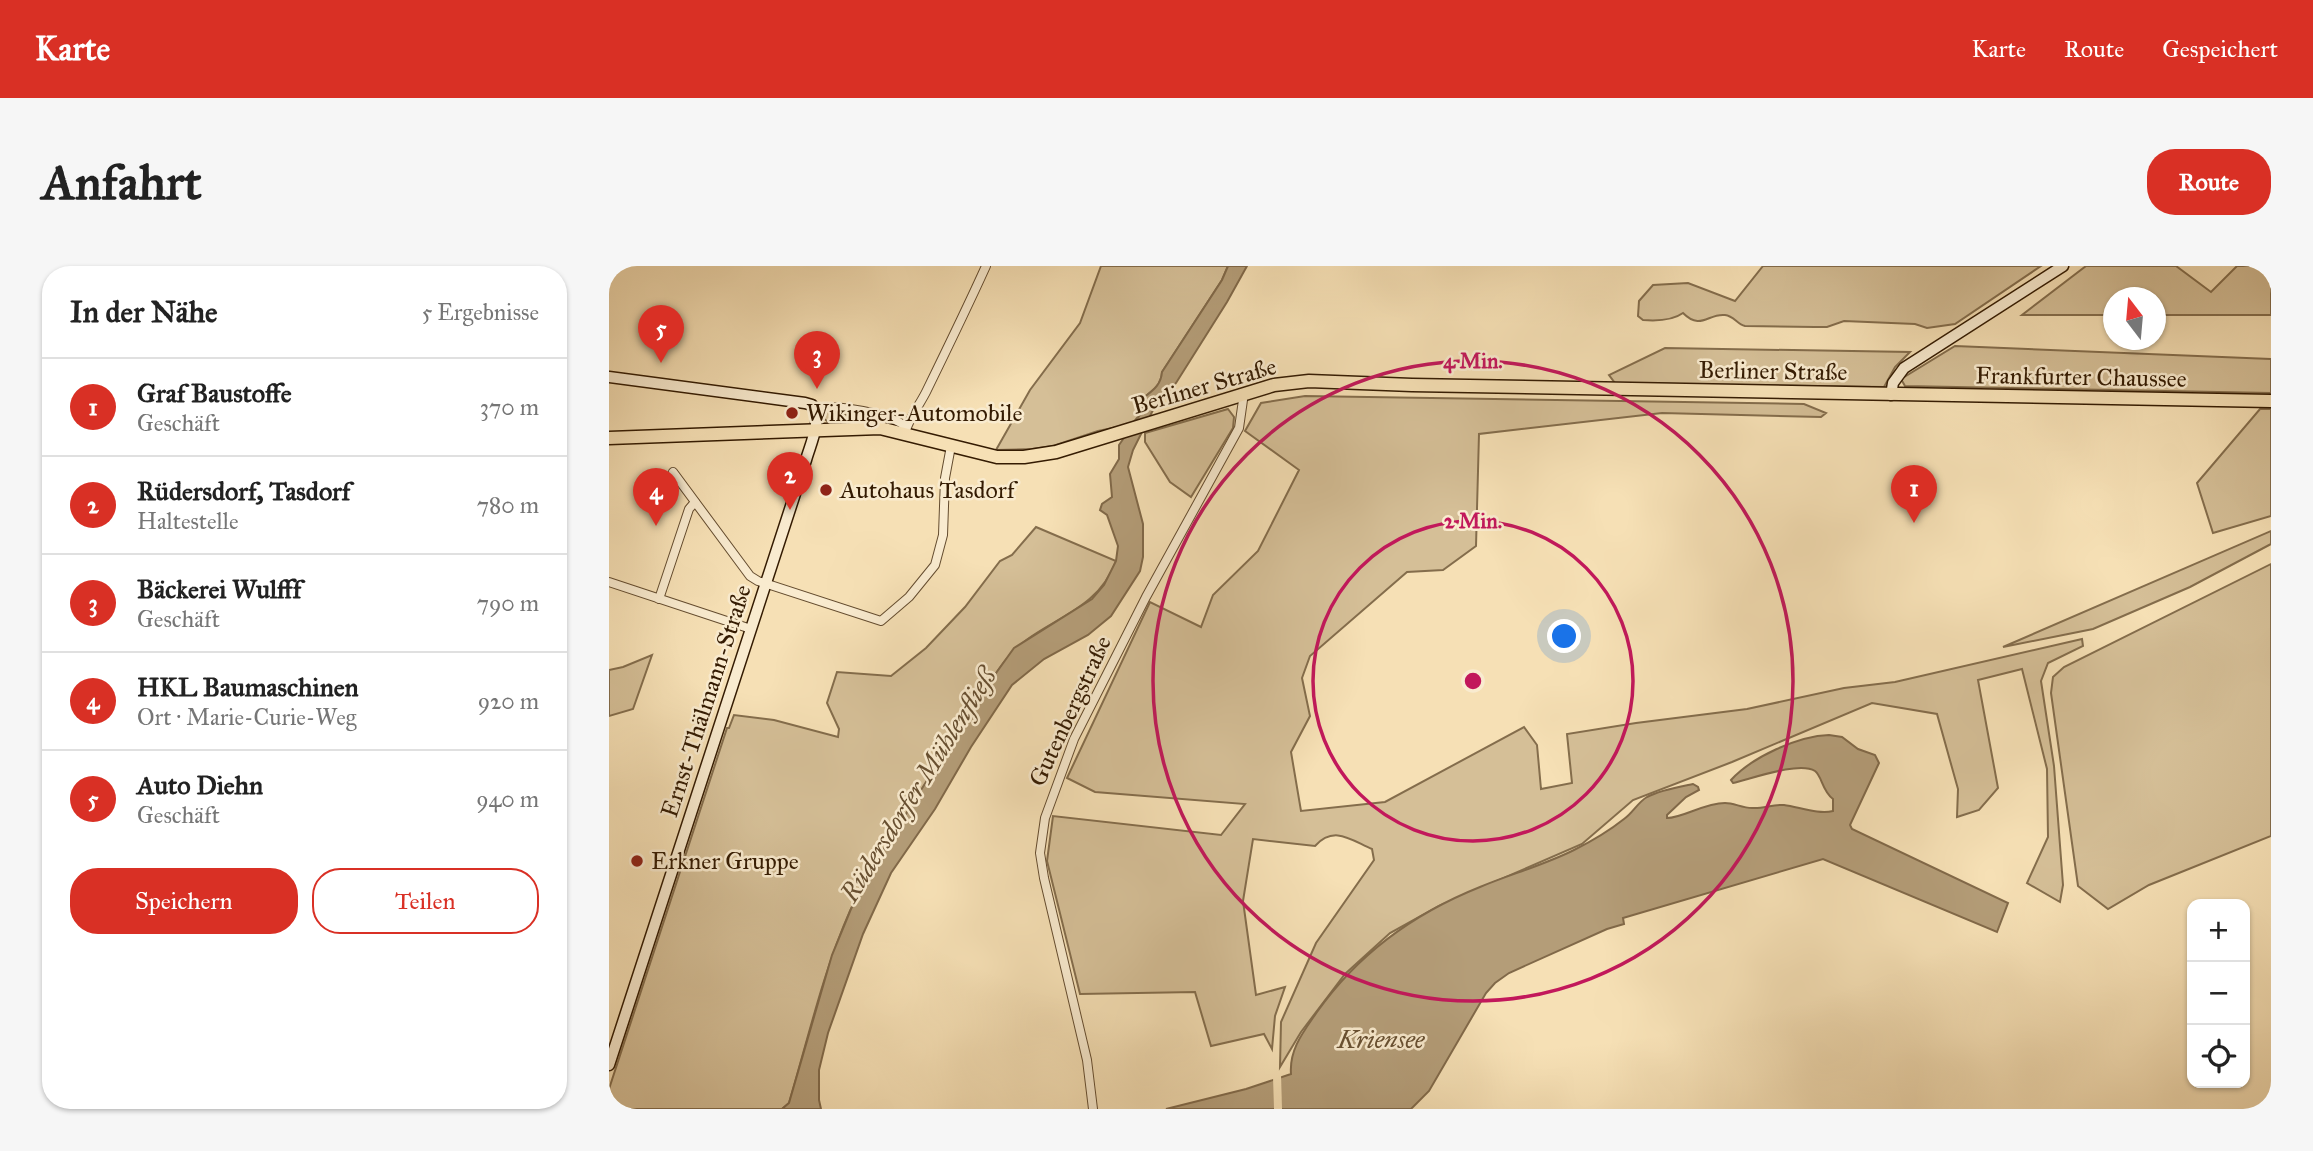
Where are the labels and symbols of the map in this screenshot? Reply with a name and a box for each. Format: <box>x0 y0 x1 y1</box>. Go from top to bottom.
north arrow <box>2103 287 2166 350</box>
pin: 5 <box>638 305 684 363</box>
pin: 3 <box>794 331 840 389</box>
text: 4 Min. <box>1443 348 1503 374</box>
street label: Berliner Straße <box>1128 351 1280 421</box>
street label: Berliner Straße <box>1698 355 1848 387</box>
street label: Frankfurter Chaussee <box>1975 360 2187 394</box>
place label: Wikinger-Automobile <box>806 398 1022 428</box>
marker: Wikinger-Automobile <box>784 405 800 421</box>
pin: 2 <box>767 452 813 510</box>
pin: 1 <box>1891 465 1937 523</box>
pin: 4 <box>633 468 679 526</box>
place label: Autohaus Tasdorf <box>839 475 1019 505</box>
marker: Autohaus Tasdorf <box>818 482 834 498</box>
text: 2 Min. <box>1444 508 1502 534</box>
street label: Ernst-Thälmann-Straße <box>654 581 758 821</box>
your location <box>1547 619 1581 653</box>
street label: Gutenbergstraße <box>1022 631 1118 791</box>
water label: Rüdersdorfer Mühlenfließ <box>832 660 1005 909</box>
centre of rings <box>1461 669 1485 693</box>
place label: Erkner Gruppe <box>651 846 799 876</box>
marker: Erkner Gruppe <box>629 853 645 869</box>
water label: Kriensee <box>1336 1023 1426 1055</box>

